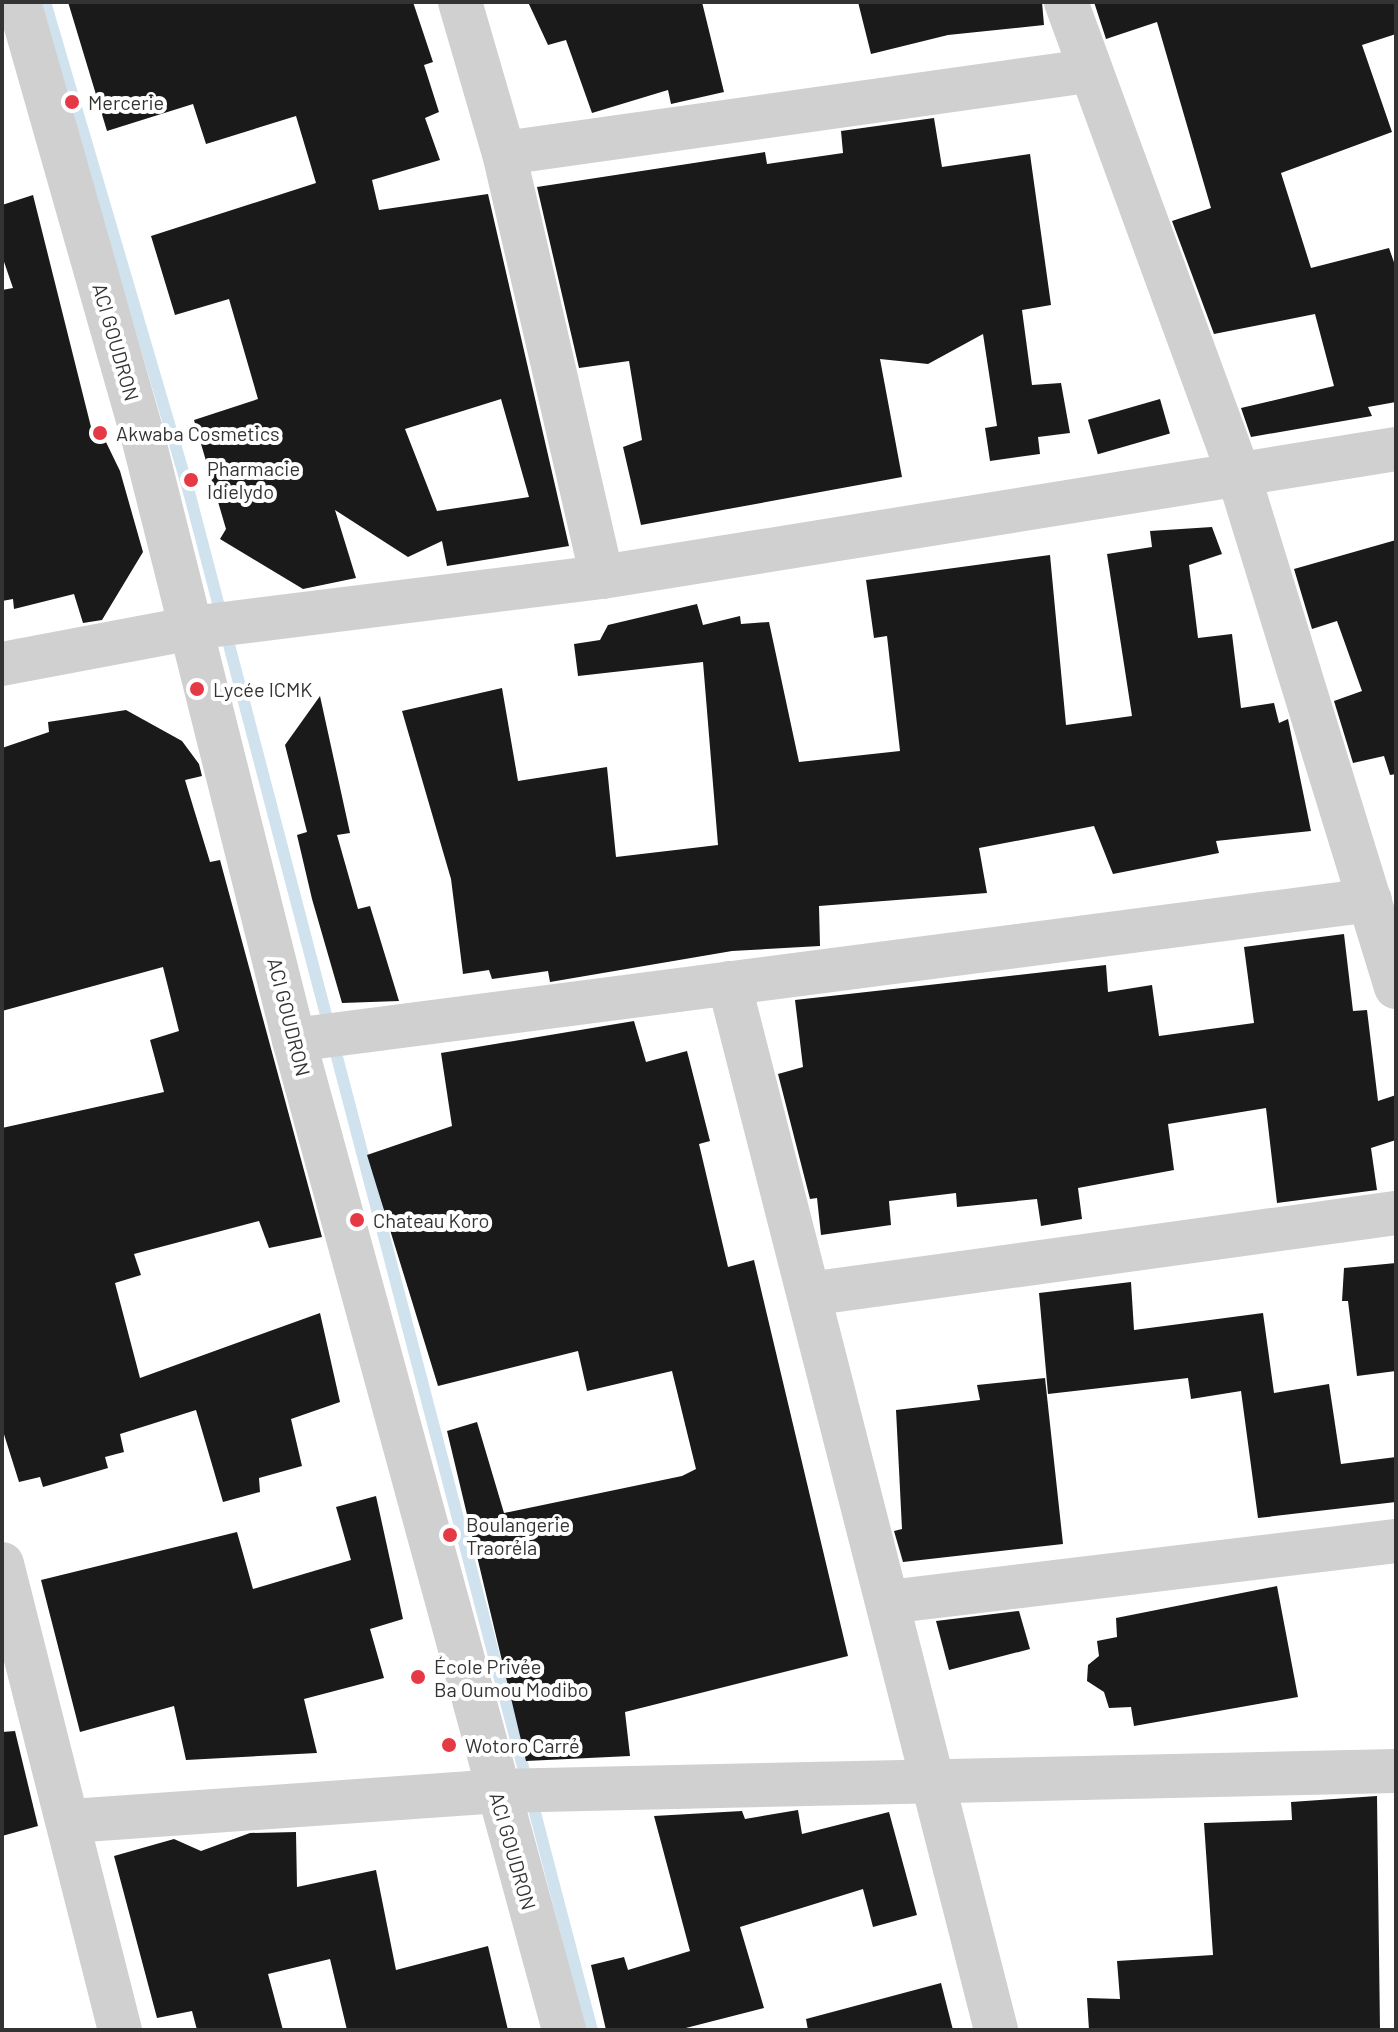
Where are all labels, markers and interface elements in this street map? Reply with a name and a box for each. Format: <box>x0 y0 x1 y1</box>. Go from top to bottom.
place label: Mercerie <box>88 90 164 114</box>
marker: Mercerie <box>63 93 81 111</box>
street label: ACI GOUDRON <box>88 280 144 404</box>
place label: Akwaba Cosmetics <box>116 421 280 445</box>
marker: Akwaba Cosmetics <box>91 424 109 442</box>
place label: Pharmacie Idielydo <box>207 456 300 503</box>
marker: Pharmacie Idielydo <box>182 471 200 489</box>
place label: Lycée ICMK <box>213 677 312 701</box>
marker: Lycée ICMK <box>188 680 206 698</box>
street label: ACI GOUDRON <box>263 955 315 1079</box>
place label: Chateau Koro <box>373 1208 489 1232</box>
marker: Chateau Koro <box>348 1211 366 1229</box>
place label: Boulangerie Traoréla <box>466 1512 570 1559</box>
marker: Boulangerie Traoréla <box>441 1526 459 1544</box>
place label: École Privée Ba Oumou Modibo <box>434 1654 589 1701</box>
marker: École Privée Ba Oumou Modibo <box>409 1668 427 1686</box>
place label: Wotoro Carré <box>465 1733 580 1757</box>
marker: Wotoro Carré <box>440 1736 458 1754</box>
street label: ACI GOUDRON <box>485 1789 541 1913</box>

